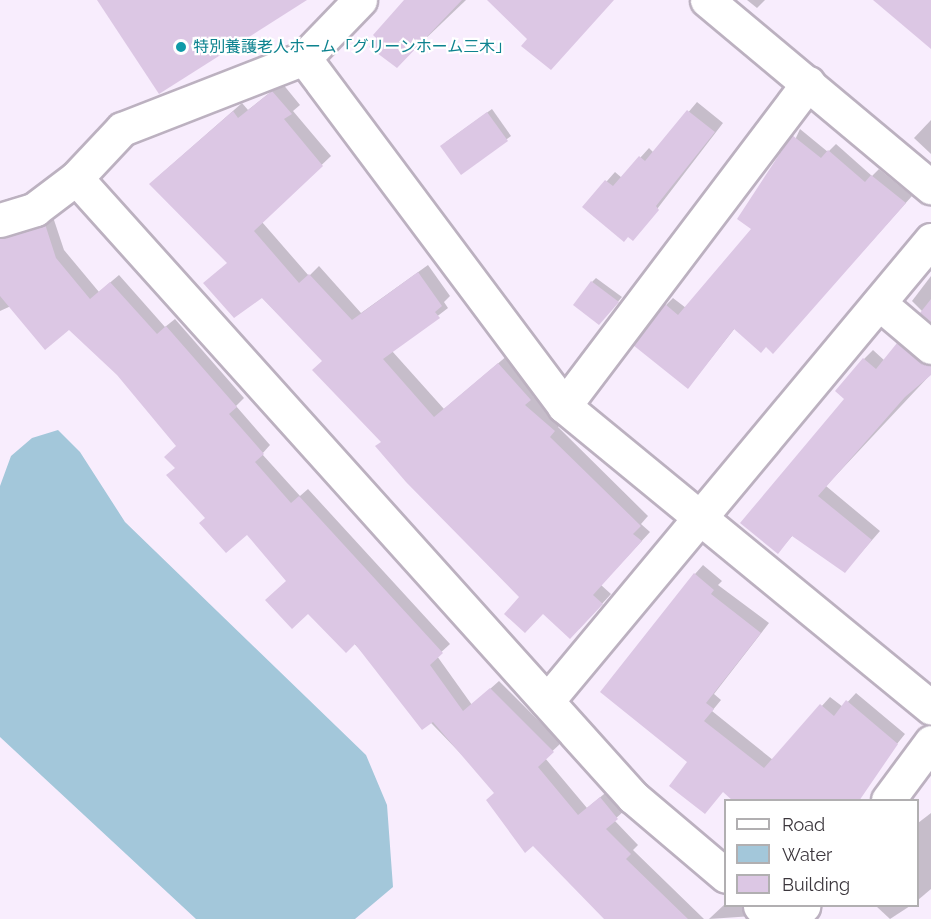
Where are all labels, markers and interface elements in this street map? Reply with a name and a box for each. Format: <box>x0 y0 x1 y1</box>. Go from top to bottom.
place label: 特別養護老人ホーム「グリーンホーム三木」 <box>193 37 513 57</box>
marker: 特別養護老人ホーム「グリーンホーム三木」 <box>174 40 188 54</box>
legend <box>724 799 919 907</box>
text: Road <box>782 814 825 835</box>
text: Water <box>782 844 832 865</box>
text: Building <box>782 874 850 895</box>

